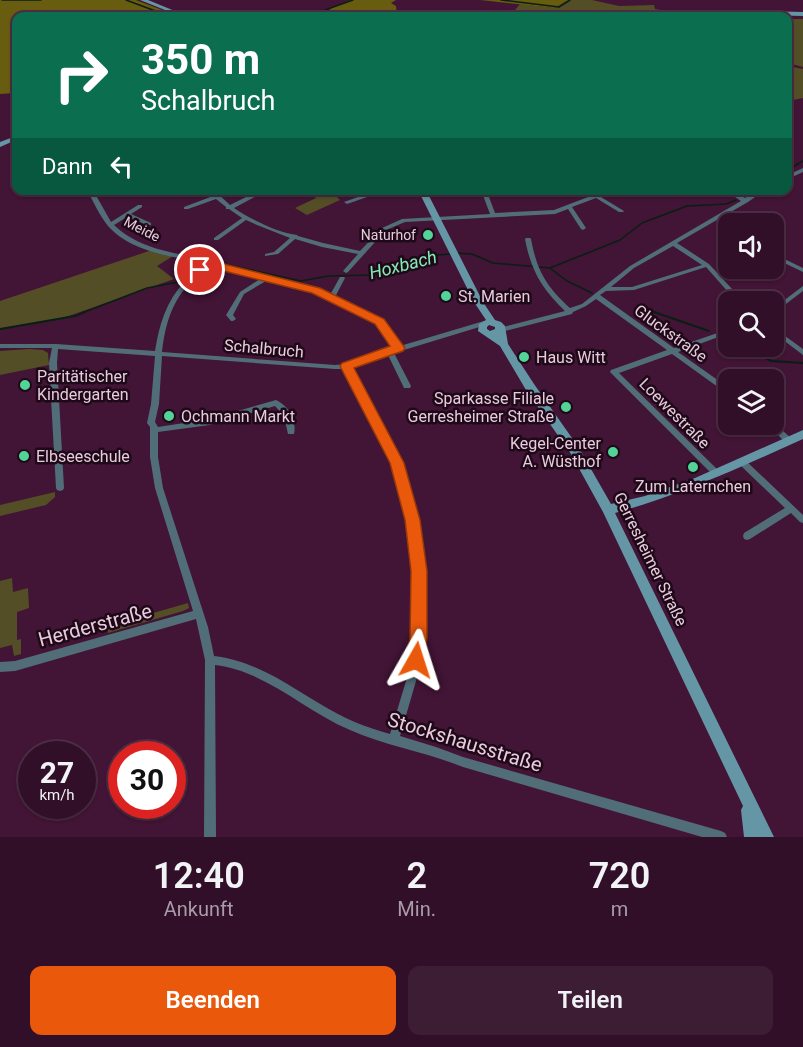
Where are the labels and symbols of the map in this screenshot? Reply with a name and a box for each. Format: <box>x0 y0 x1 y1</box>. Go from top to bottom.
street label: Meide <box>121 213 163 245</box>
place label: Naturhof <box>361 227 416 243</box>
marker: Naturhof <box>421 228 435 242</box>
pin <box>174 244 225 295</box>
water label: Hoxbach <box>367 246 439 283</box>
place label: St. Marien <box>458 287 530 306</box>
marker: St. Marien <box>439 289 453 303</box>
street label: Gluckstraße <box>631 301 711 366</box>
street label: Schalbruch <box>223 336 304 361</box>
place label: Haus Witt <box>536 348 606 367</box>
marker: Haus Witt <box>517 350 531 364</box>
place label: Paritätischer Kindergarten <box>37 367 129 404</box>
street label: Loewestraße <box>635 374 714 453</box>
marker: Paritätischer Kindergarten <box>18 378 32 392</box>
place label: Sparkasse Filiale Gerresheimer Straße <box>408 389 554 426</box>
marker: Sparkasse Filiale Gerresheimer Straße <box>559 400 573 414</box>
place label: Ochmann Markt <box>181 407 295 426</box>
marker: Ochmann Markt <box>162 409 176 423</box>
place label: Kegel-Center A. Wüsthof <box>510 434 602 471</box>
marker: Kegel-Center A. Wüsthof <box>606 445 620 459</box>
place label: Elbseeschule <box>36 447 130 466</box>
marker: Elbseeschule <box>17 449 31 463</box>
marker: Zum Laternchen <box>686 460 700 474</box>
place label: Zum Laternchen <box>635 477 751 496</box>
street label: Gerresheimer Straße <box>610 489 691 629</box>
street label: Herderstraße <box>36 598 154 652</box>
position arrow <box>384 628 448 692</box>
street label: Stockshausstraße <box>385 707 545 777</box>
speed limit sign: 30 <box>108 741 186 819</box>

